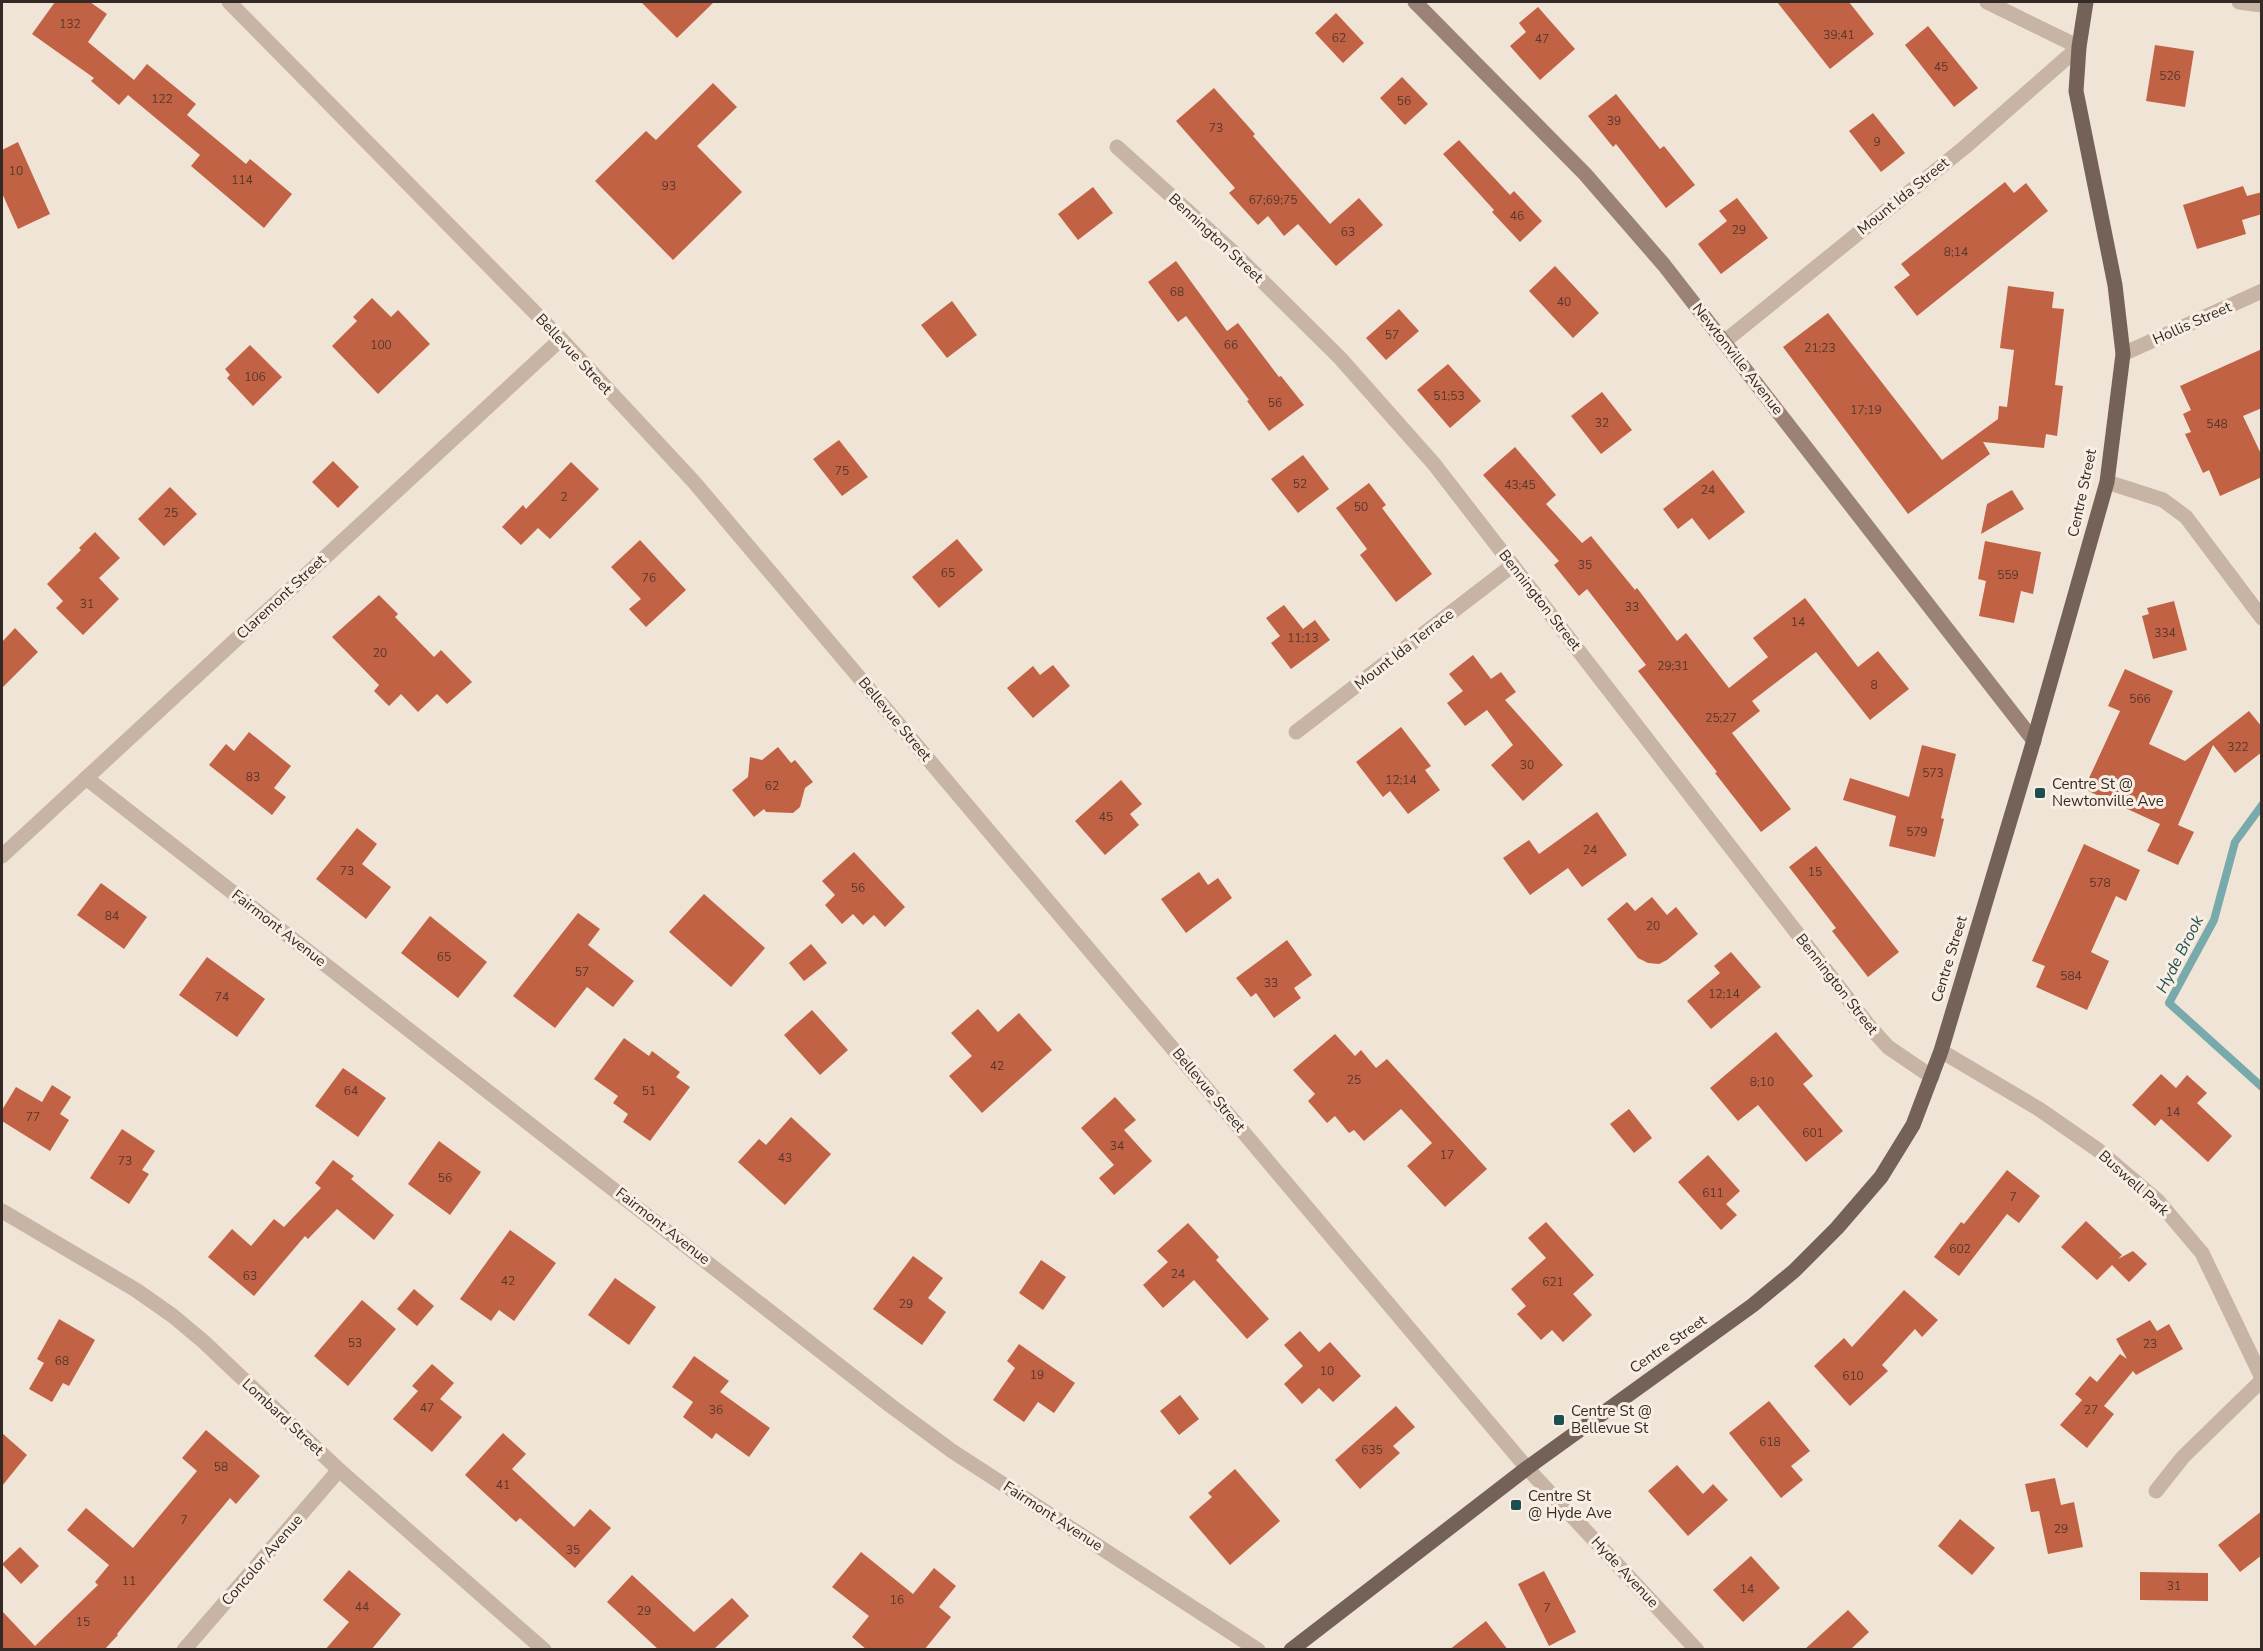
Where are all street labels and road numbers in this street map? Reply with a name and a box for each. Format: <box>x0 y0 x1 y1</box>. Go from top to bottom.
street label: Mount Ida Street <box>1853 152 1954 239</box>
street label: Bennington Street <box>1164 189 1268 288</box>
street label: Hollis Street <box>2150 296 2235 349</box>
street label: Newtonville Avenue <box>1688 299 1788 419</box>
street label: Bellevue Street <box>531 309 617 399</box>
street label: Centre Street <box>2063 446 2101 539</box>
street label: Bennington Street <box>1494 545 1586 655</box>
street label: Claremont Street <box>232 550 331 644</box>
street label: Mount Ida Terrace <box>1350 604 1458 694</box>
street label: Bellevue Street <box>854 673 936 766</box>
street label: Fairmont Avenue <box>228 885 330 971</box>
street label: Centre Street <box>1926 913 1972 1005</box>
street label: Bennington Street <box>1791 929 1883 1039</box>
street label: Bellevue Street <box>1168 1044 1250 1137</box>
street label: Buswell Park <box>2094 1146 2174 1220</box>
street label: Fairmont Avenue <box>612 1183 714 1269</box>
street label: Centre Street <box>1626 1310 1711 1378</box>
street label: Lombard Street <box>238 1374 329 1461</box>
street label: Fairmont Avenue <box>1000 1476 1107 1556</box>
street label: Concolor Avenue <box>217 1510 307 1610</box>
street label: Hyde Avenue <box>1587 1532 1663 1612</box>

